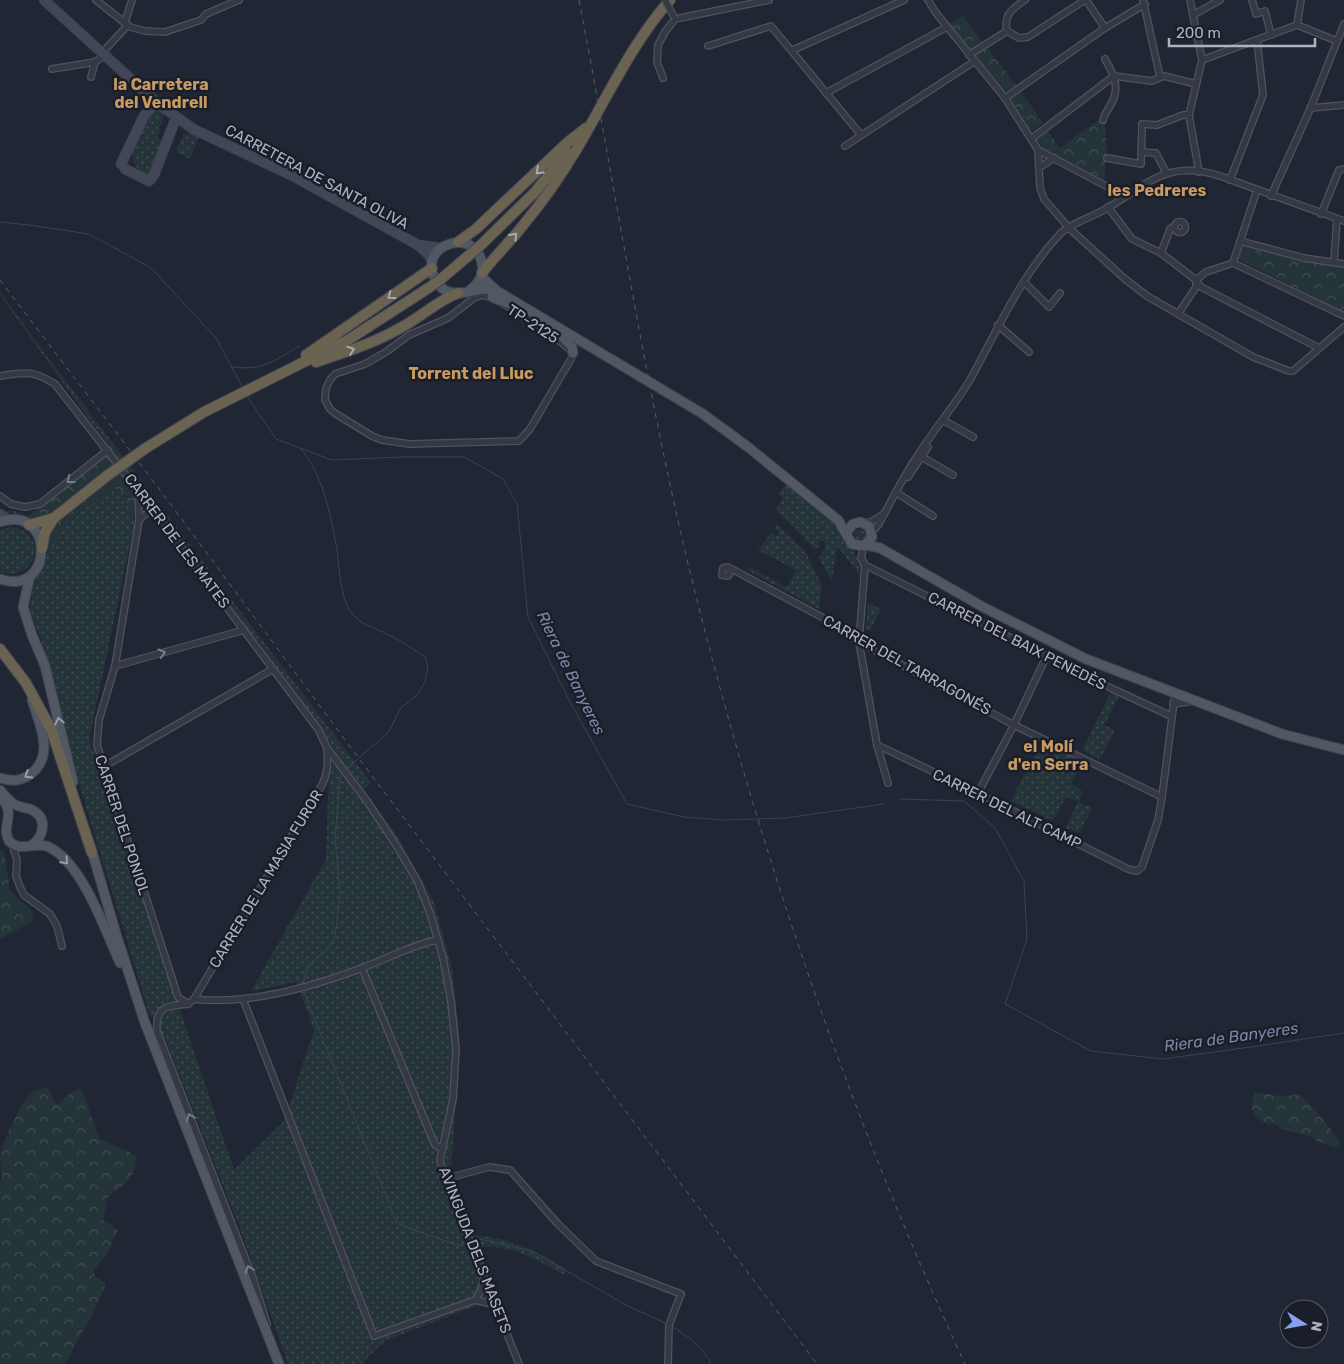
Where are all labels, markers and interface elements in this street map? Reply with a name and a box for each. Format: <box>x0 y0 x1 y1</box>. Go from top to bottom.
scale bar <box>1169 15 1315 47</box>
text: 200 m <box>1176 24 1221 42</box>
district label: la Carretera del Vendrell <box>113 75 209 112</box>
street label: CARRETERA DE SANTA OLIVA <box>222 121 412 233</box>
one-way arrow <box>536 165 545 174</box>
district label: les Pedreres <box>1108 181 1207 200</box>
one-way arrow <box>508 233 517 242</box>
one-way arrow <box>388 290 397 299</box>
street label: TP-2125 <box>504 301 562 347</box>
one-way arrow <box>347 346 355 356</box>
district label: Torrent del Lluc <box>409 364 533 383</box>
street label: CARRER DE LES MATES <box>121 470 233 612</box>
one-way arrow <box>66 475 75 484</box>
street label: CARRER DEL BAIX PENEDÈS <box>925 588 1109 694</box>
water label: Riera de Banyeres <box>533 608 609 738</box>
street label: CARRER DEL TARRAGONÉS <box>820 611 994 719</box>
one-way arrow <box>157 649 165 659</box>
one-way arrow <box>54 717 65 726</box>
district label: el Molí d'en Serra <box>1008 737 1088 774</box>
street label: CARRER DEL PONIOL <box>91 753 153 898</box>
street label: CARRER DEL ALT CAMP <box>930 765 1085 853</box>
one-way arrow <box>24 768 33 778</box>
street label: CARRER DE LA MASIA FUROR <box>206 786 327 971</box>
one-way arrow <box>59 856 68 865</box>
water label: Riera de Banyeres <box>1163 1018 1299 1056</box>
one-way arrow <box>186 1114 196 1122</box>
street label: AVINGUDA DELS MASETS <box>435 1164 515 1336</box>
one-way arrow <box>245 1265 255 1273</box>
north arrow <box>1279 1299 1329 1349</box>
text: N <box>1307 1320 1326 1333</box>

